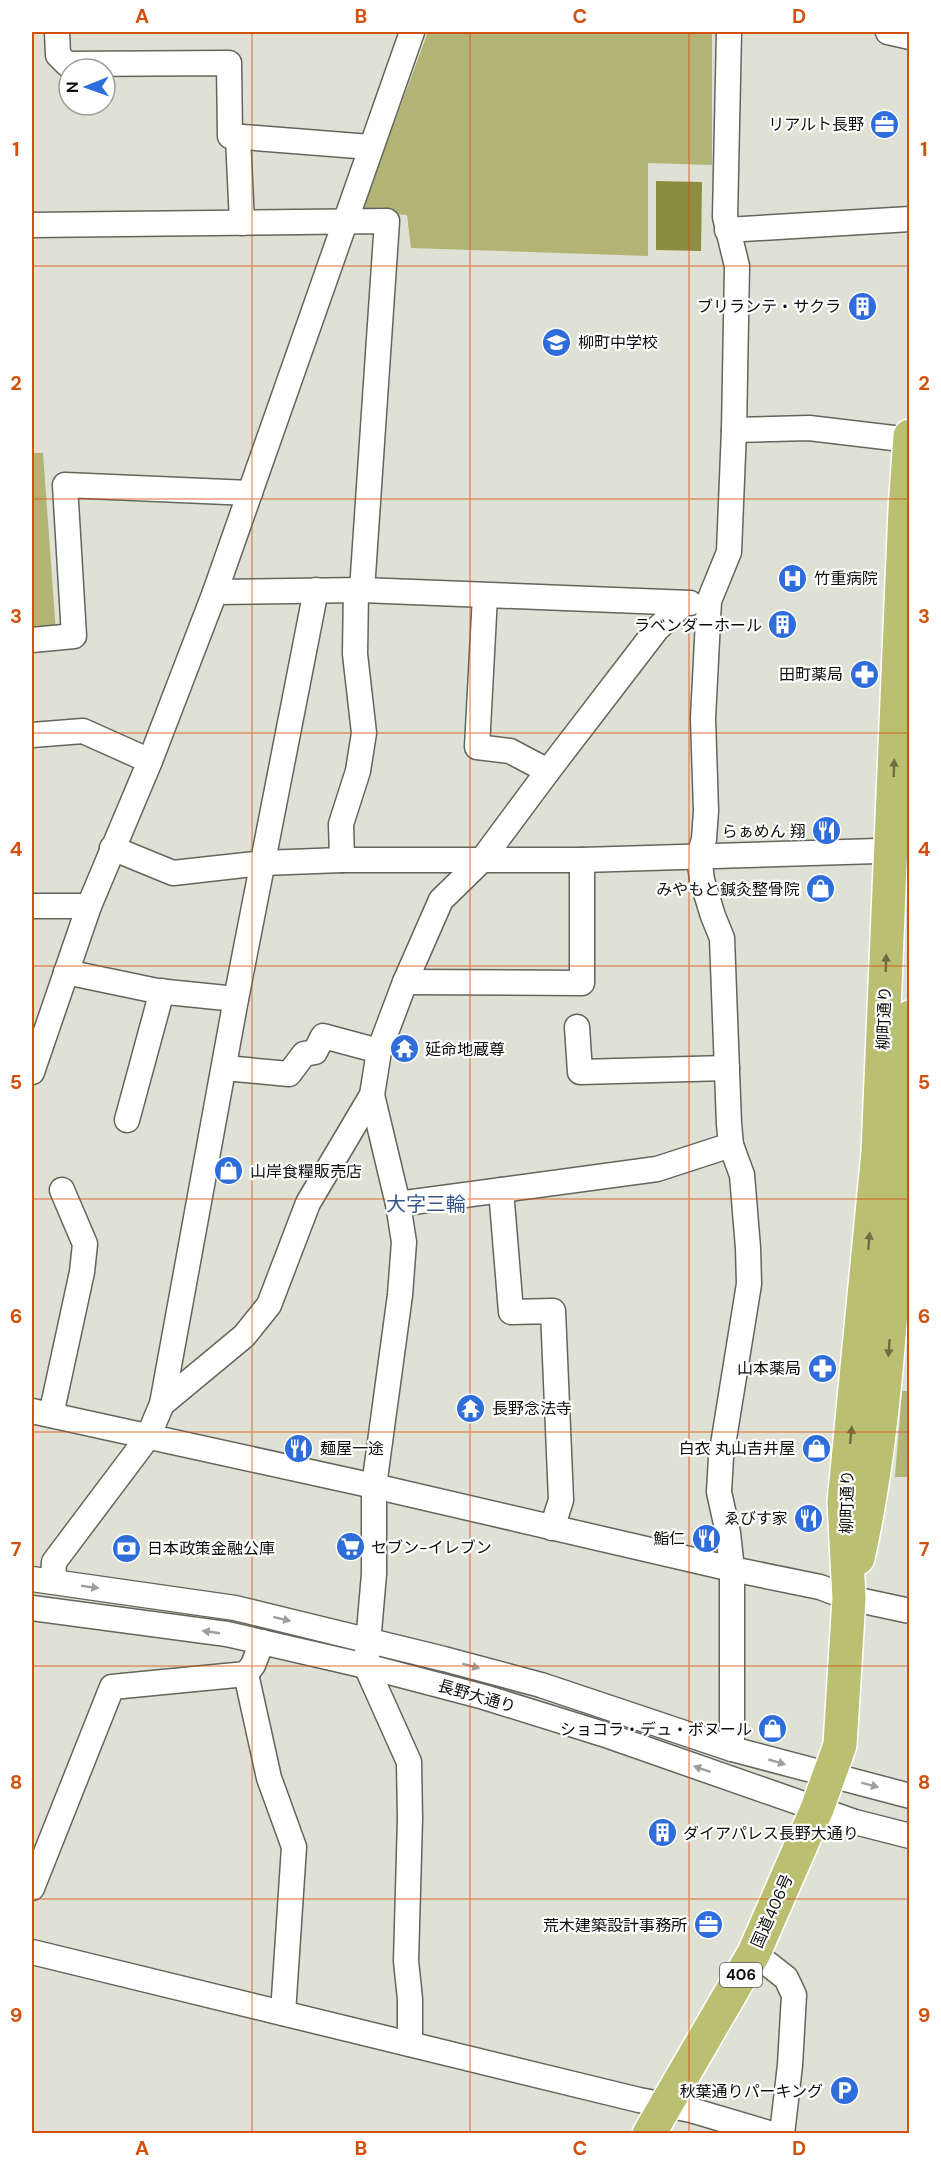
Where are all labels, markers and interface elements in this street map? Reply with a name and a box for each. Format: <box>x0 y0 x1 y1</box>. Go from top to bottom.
text: A <box>135 3 149 29</box>
text: B <box>355 3 367 29</box>
text: C <box>573 3 587 29</box>
text: D <box>792 3 806 29</box>
north arrow <box>57 57 117 117</box>
text: N <box>62 81 83 93</box>
office icon: リアルト長野 <box>869 108 901 140</box>
place label: リアルト長野 <box>768 114 864 135</box>
text: 1 <box>12 136 20 162</box>
text: 1 <box>920 136 928 162</box>
building icon: ブリランテ・サクラ <box>846 290 878 322</box>
place label: ブリランテ・サクラ <box>697 296 841 317</box>
school or university icon: 柳町中学校 <box>541 326 573 358</box>
place label: 柳町中学校 <box>578 332 658 353</box>
text: 2 <box>10 370 22 396</box>
text: 2 <box>918 370 930 396</box>
hospital icon: 竹重病院 <box>777 562 809 594</box>
place label: 竹重病院 <box>814 568 878 589</box>
text: 3 <box>10 603 22 629</box>
text: 3 <box>918 603 930 629</box>
building icon: ラベンダーホール <box>767 609 799 641</box>
place label: ラベンダーホール <box>634 615 762 636</box>
pharmacy icon: 田町薬局 <box>848 658 880 690</box>
place label: 田町薬局 <box>779 664 843 685</box>
one-way arrow <box>889 758 899 777</box>
restaurant icon: らぁめん 翔 <box>811 815 843 847</box>
place label: らぁめん 翔 <box>722 821 806 842</box>
text: 4 <box>10 836 23 862</box>
text: 4 <box>918 836 931 862</box>
shop icon: みやもと鍼灸整骨院 <box>805 873 837 905</box>
place label: みやもと鍼灸整骨院 <box>656 879 800 900</box>
one-way arrow <box>882 953 891 972</box>
street label: 柳町通り <box>872 986 896 1050</box>
temple icon: 延命地蔵尊 <box>388 1033 420 1065</box>
place label: 延命地蔵尊 <box>425 1039 505 1060</box>
text: 5 <box>10 1069 22 1095</box>
text: 5 <box>918 1069 930 1095</box>
shop icon: 山岸食糧販売店 <box>213 1155 245 1187</box>
place label: 山岸食糧販売店 <box>250 1161 362 1182</box>
district label: 大字三輪 <box>386 1191 466 1217</box>
one-way arrow <box>864 1232 874 1251</box>
text: 6 <box>10 1303 22 1329</box>
text: 6 <box>918 1303 930 1329</box>
one-way arrow <box>884 1338 894 1357</box>
pharmacy icon: 山本薬局 <box>806 1352 838 1384</box>
place label: 山本薬局 <box>737 1358 801 1379</box>
temple icon: 長野念法寺 <box>455 1392 487 1424</box>
place label: 長野念法寺 <box>492 1398 572 1419</box>
one-way arrow <box>846 1426 856 1445</box>
restaurant icon: 麺屋一途 <box>283 1432 315 1464</box>
shop icon: 白衣 丸山吉井屋 <box>800 1432 832 1464</box>
place label: 麺屋一途 <box>320 1438 384 1459</box>
place label: 白衣 丸山吉井屋 <box>679 1438 795 1459</box>
street label: 柳町通り <box>836 1470 858 1534</box>
restaurant icon: ゑびす家 <box>793 1502 825 1534</box>
place label: ゑびす家 <box>724 1508 788 1529</box>
restaurant icon: 鮨仁 <box>690 1522 722 1554</box>
place label: 鮨仁 <box>653 1528 685 1549</box>
supermarket icon: セブン-イレブン <box>334 1531 366 1563</box>
bank icon: 日本政策金融公庫 <box>110 1532 142 1564</box>
text: 7 <box>11 1536 22 1562</box>
text: 7 <box>919 1536 930 1562</box>
place label: セブン-イレブン <box>371 1537 492 1558</box>
place label: 日本政策金融公庫 <box>147 1538 275 1559</box>
one-way arrow <box>80 1582 99 1591</box>
one-way arrow <box>272 1615 291 1625</box>
one-way arrow <box>202 1628 221 1637</box>
one-way arrow <box>462 1661 480 1671</box>
street label: 長野大通り <box>436 1675 518 1717</box>
shop icon: ショコラ・デュ・ボヌール <box>757 1713 789 1745</box>
place label: ショコラ・デュ・ボヌール <box>560 1719 752 1740</box>
one-way arrow <box>768 1758 786 1767</box>
one-way arrow <box>693 1763 711 1773</box>
text: 8 <box>10 1769 22 1795</box>
text: 8 <box>918 1769 930 1795</box>
one-way arrow <box>861 1781 879 1790</box>
building icon: ダイアパレス長野大通り <box>646 1817 678 1849</box>
place label: ダイアパレス長野大通り <box>683 1823 859 1844</box>
street label: 国道406号 <box>746 1871 798 1951</box>
office icon: 荒木建築設計事務所 <box>692 1909 724 1941</box>
place label: 荒木建築設計事務所 <box>543 1915 687 1936</box>
road number: 406 <box>720 1963 762 1987</box>
text: 9 <box>10 2002 22 2028</box>
text: 9 <box>918 2002 930 2028</box>
parking icon: 秋葉通りパーキング <box>828 2075 860 2107</box>
place label: 秋葉通りパーキング <box>679 2081 823 2102</box>
text: A <box>135 2135 149 2161</box>
text: B <box>355 2135 367 2161</box>
text: C <box>573 2135 587 2161</box>
text: D <box>792 2135 806 2161</box>

